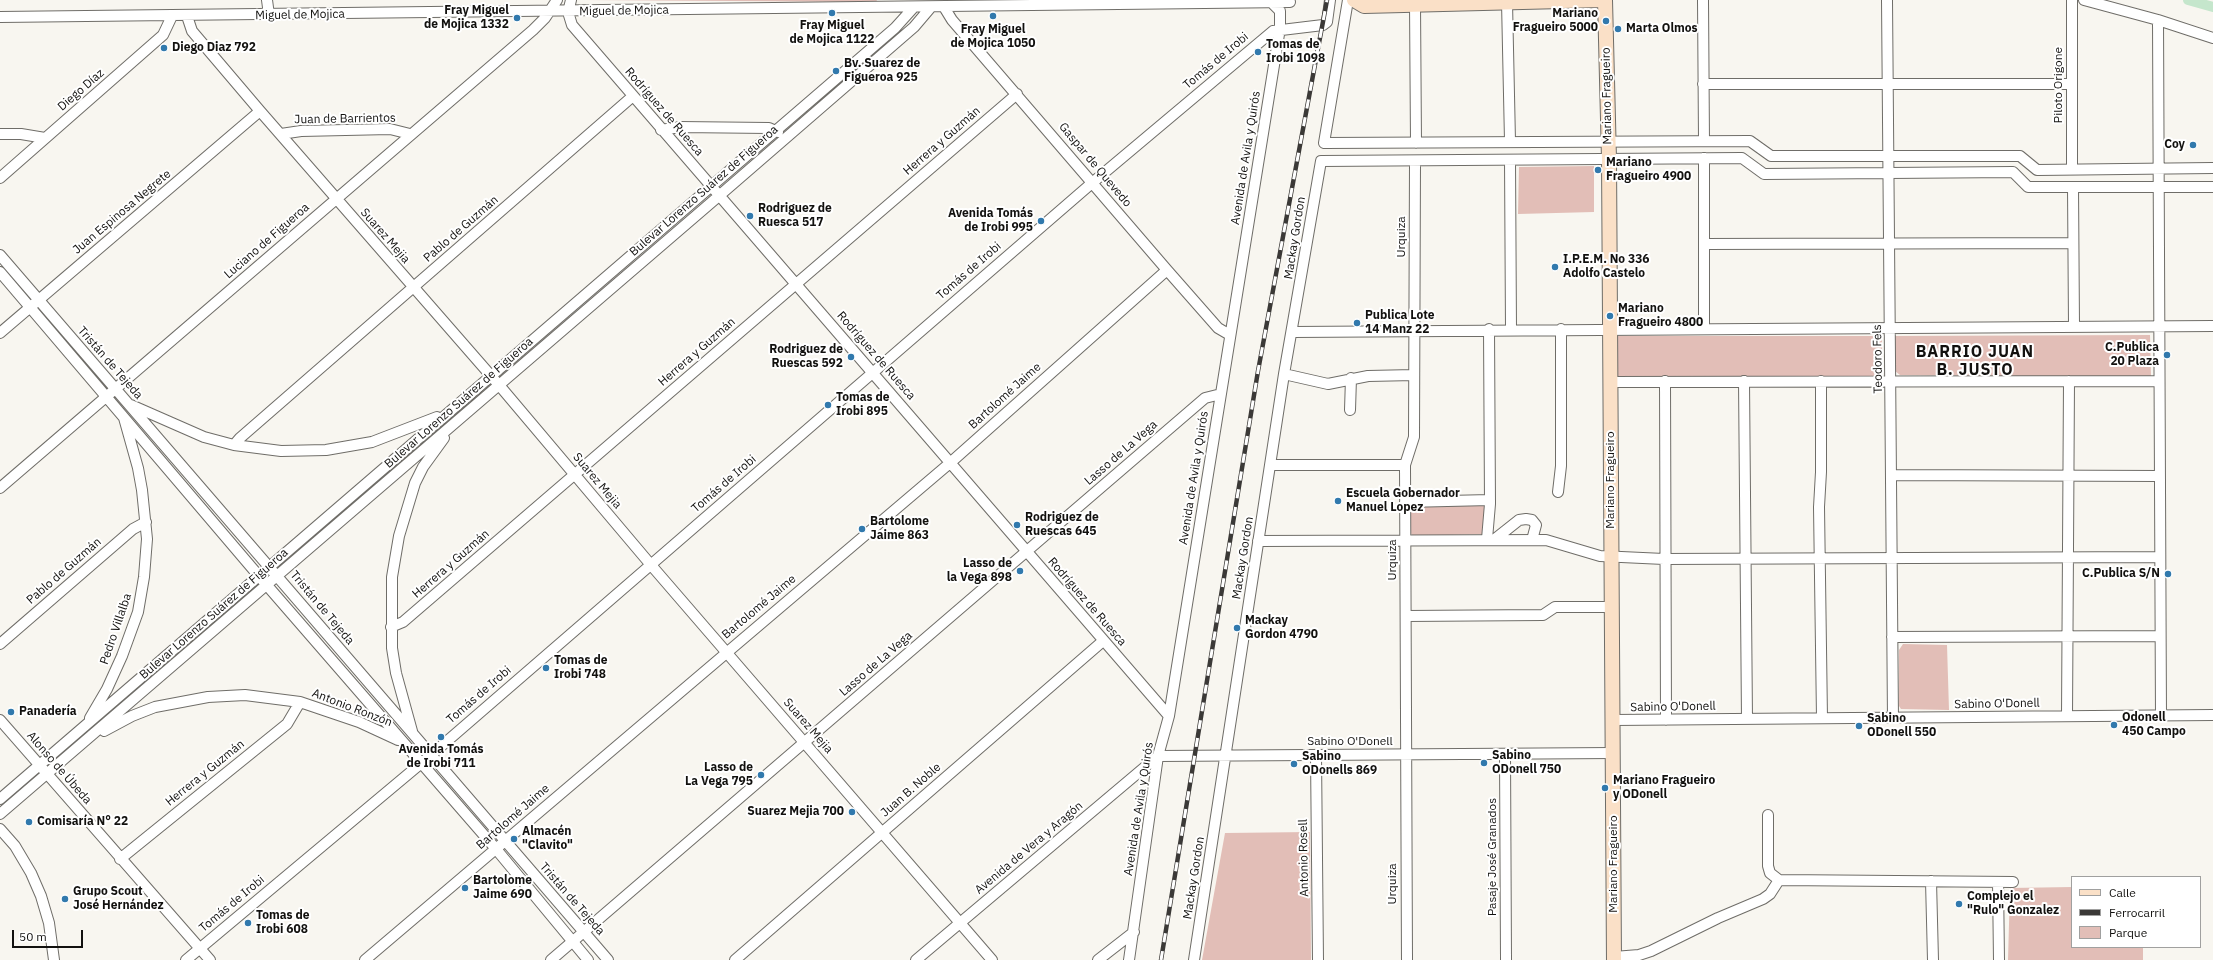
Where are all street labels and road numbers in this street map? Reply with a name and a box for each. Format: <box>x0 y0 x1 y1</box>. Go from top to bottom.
street label: Miguel de Mojica <box>579 3 669 19</box>
street label: Miguel de Mojica <box>255 7 345 23</box>
street label: Tomás de Irobi <box>1181 30 1251 92</box>
street label: Mariano Fragueiro <box>1599 47 1615 145</box>
street label: Piloto Origone <box>2052 47 2066 123</box>
street label: Rodríguez de Ruesca <box>622 65 706 159</box>
street label: Diego Díaz <box>55 66 107 114</box>
street label: Avenida de Avila y Quirós <box>1228 90 1264 226</box>
street label: Herrera y Guzmán <box>901 104 983 178</box>
street label: Juan de Barrientos <box>294 111 396 127</box>
street label: Gaspar de Quevedo <box>1056 120 1134 210</box>
street label: Bulevar Lorenzo Suárez de Figueroa <box>627 123 781 259</box>
street label: Juan Espinosa Negrete <box>70 167 174 257</box>
street label: Pablo de Guzmán <box>421 193 501 265</box>
street label: Mackay Gordon <box>1281 196 1309 280</box>
street label: Luciano de Figueroa <box>222 200 312 282</box>
street label: Suarez Mejia <box>357 206 413 266</box>
street label: Urquiza <box>1395 216 1409 258</box>
street label: Tomás de Irobi <box>934 239 1004 303</box>
street label: Rodríguez de Ruesca <box>834 309 918 403</box>
street label: Herrera y Guzmán <box>656 315 738 389</box>
street label: Tristán de Tejeda <box>74 324 146 402</box>
street label: Teodoro Fels <box>1870 324 1886 394</box>
street label: Bulevar Lorenzo Suárez de Figueroa <box>382 335 536 471</box>
street label: Bartolomé Jaime <box>966 360 1044 432</box>
street label: Avenida de Avila y Quirós <box>1176 410 1212 546</box>
street label: Lasso de La Vega <box>1082 418 1160 488</box>
street label: Mariano Fragueiro <box>1604 431 1618 529</box>
street label: Suarez Mejia <box>570 450 624 512</box>
street label: Tomás de Irobi <box>689 452 759 516</box>
street label: Mackay Gordon <box>1229 516 1257 600</box>
street label: Herrera y Guzmán <box>410 527 492 601</box>
street label: Pablo de Guzmán <box>24 535 104 607</box>
street label: Urquiza <box>1386 539 1400 581</box>
street label: Bulevar Lorenzo Suárez de Figueroa <box>137 546 291 682</box>
street label: Rodríguez de Ruesca <box>1045 555 1129 649</box>
street label: Tristán de Tejeda <box>287 568 357 648</box>
street label: Bartolomé Jaime <box>719 572 799 642</box>
street label: Pedro Villalba <box>97 592 135 666</box>
street label: Lasso de La Vega <box>837 629 915 699</box>
street label: Tomás de Irobi <box>444 663 514 727</box>
street label: Antonio Ronzón <box>310 686 394 730</box>
street label: Suarez Mejia <box>780 696 836 756</box>
street label: Sabino O'Donell <box>1954 696 2040 712</box>
street label: Sabino O'Donell <box>1630 699 1716 715</box>
street label: Alonso de Úbeda <box>24 729 94 807</box>
street label: Sabino O'Donell <box>1307 735 1393 749</box>
street label: Herrera y Guzmán <box>163 737 247 809</box>
street label: Avenida de Avila y Quirós <box>1121 741 1157 877</box>
street label: Juan B. Noble <box>878 760 944 820</box>
street label: Bartolomé Jaime <box>474 781 552 853</box>
street label: Pasaje José Granados <box>1486 798 1500 916</box>
street label: Avenida de Vera y Aragón <box>972 799 1086 897</box>
street label: Mariano Fragueiro <box>1607 815 1621 913</box>
street label: Antonio Rosell <box>1296 819 1312 897</box>
street label: Mackay Gordon <box>1180 836 1208 920</box>
street label: Tristán de Tejeda <box>536 860 608 938</box>
street label: Urquiza <box>1386 863 1400 905</box>
street label: Tomás de Irobi <box>197 873 267 935</box>

